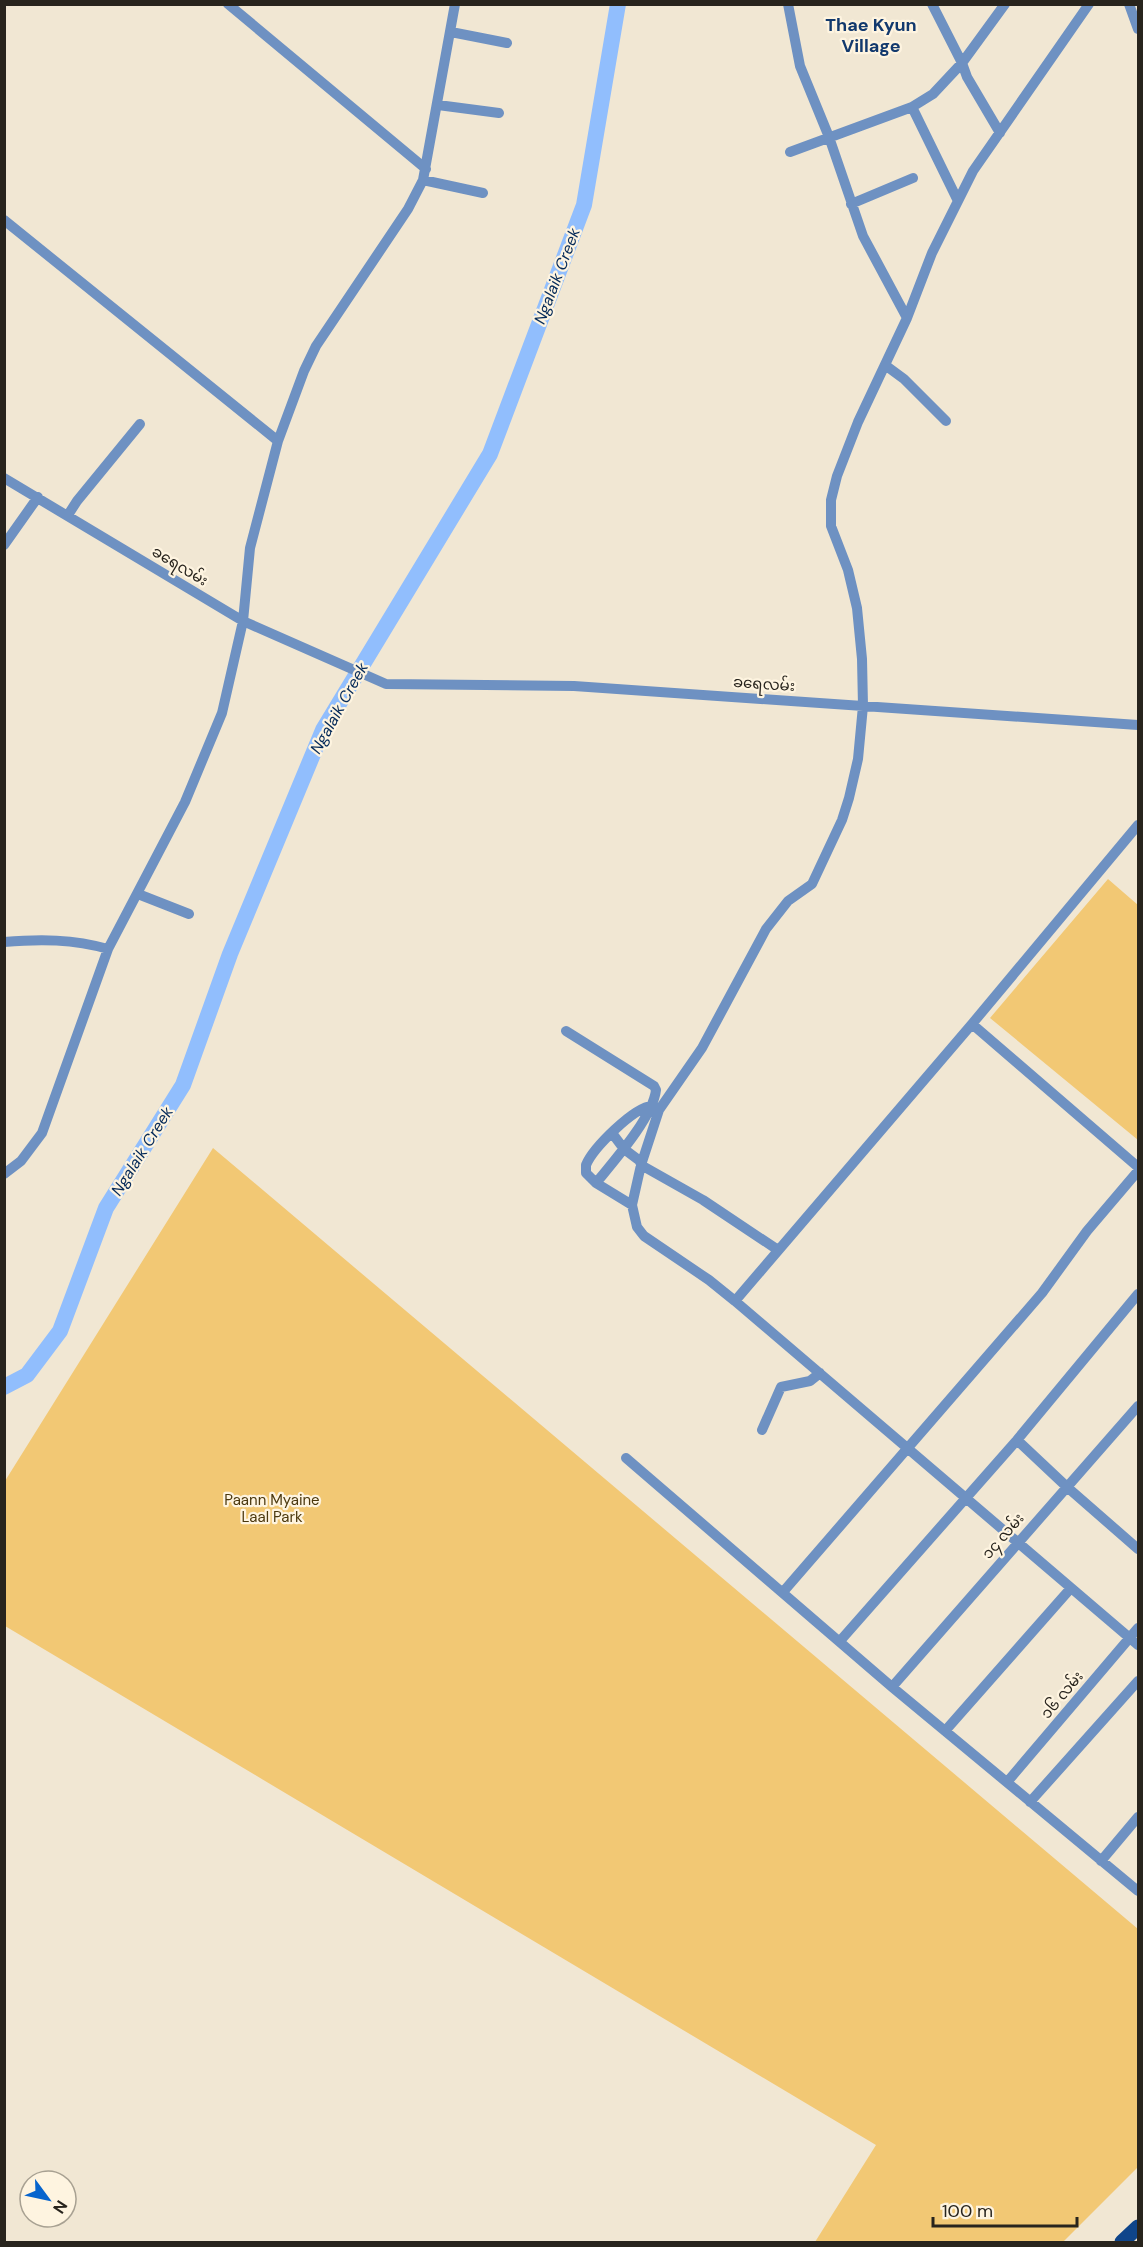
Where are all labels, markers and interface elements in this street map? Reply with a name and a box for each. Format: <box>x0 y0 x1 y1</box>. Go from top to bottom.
district label: Thae Kyun Village <box>825 13 917 58</box>
water label: Ngalaik Creek <box>529 224 585 327</box>
street label: ခရေလမ်း <box>147 541 212 592</box>
water label: Ngalaik Creek <box>305 658 373 757</box>
street label: ခရေလမ်း <box>732 672 796 698</box>
water label: Ngalaik Creek <box>106 1102 178 1200</box>
park label: Paann Myaine Laal Park <box>224 1490 320 1527</box>
street label: ၁၄ လမ်း <box>977 1509 1030 1565</box>
street label: ၁၆ လမ်း <box>1036 1667 1088 1723</box>
north arrow <box>18 2169 78 2229</box>
scale bar <box>933 2190 1077 2228</box>
text: N <box>48 2196 72 2218</box>
text: 100 m <box>942 2199 993 2223</box>

